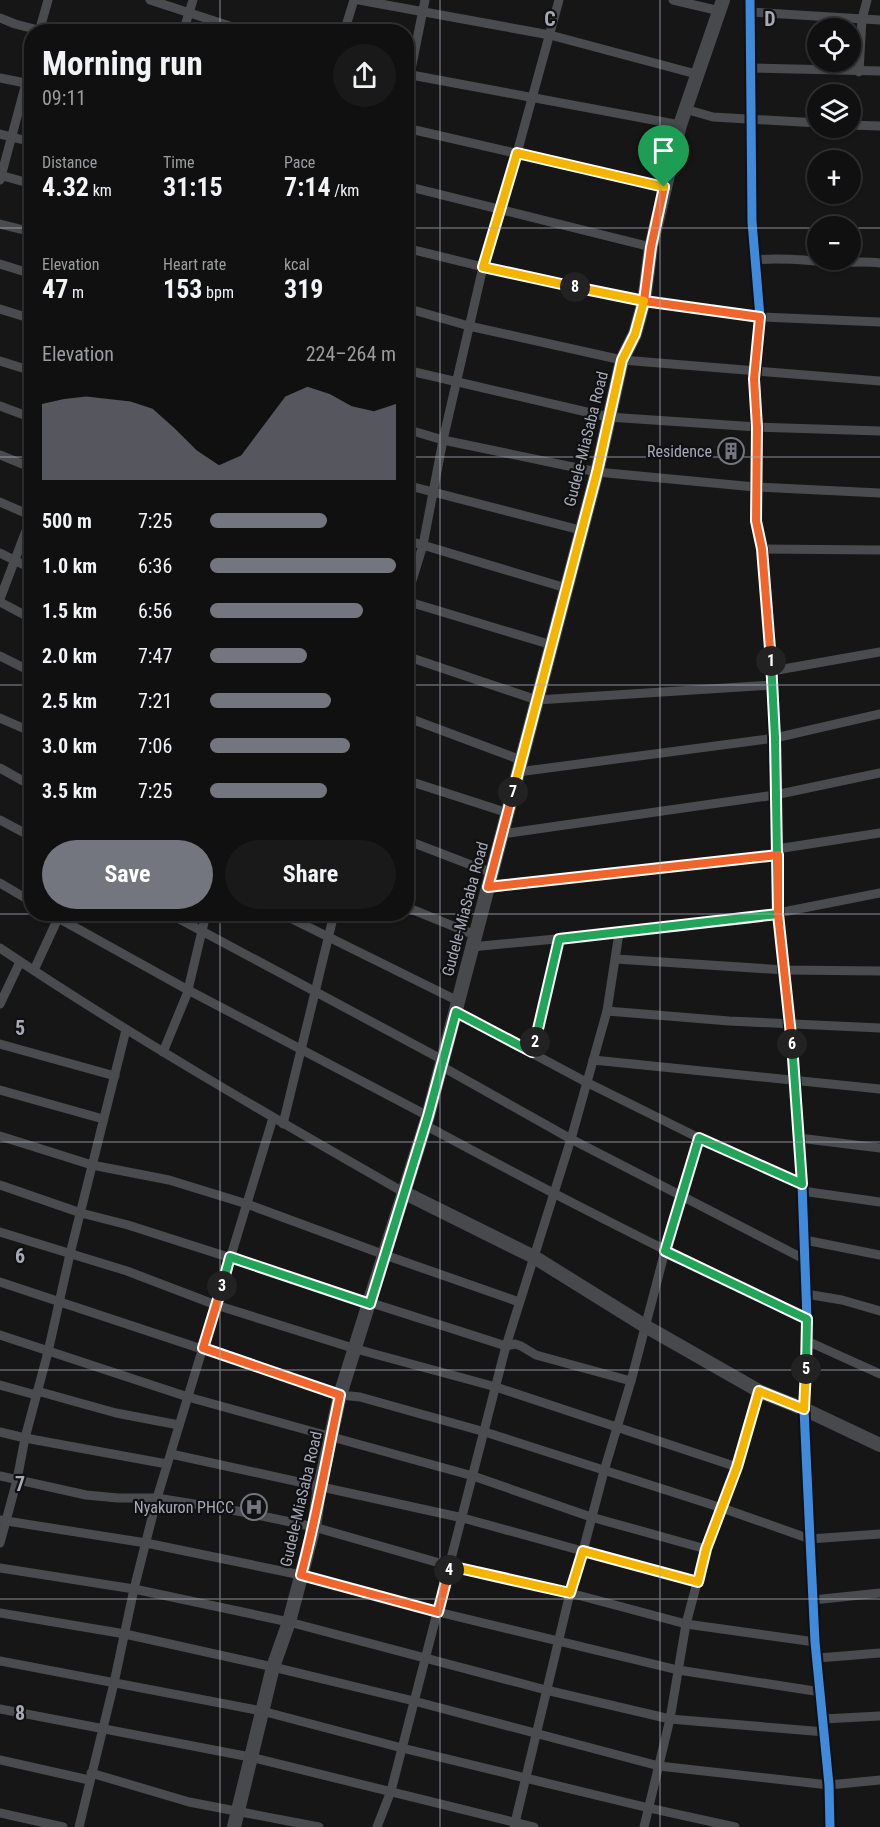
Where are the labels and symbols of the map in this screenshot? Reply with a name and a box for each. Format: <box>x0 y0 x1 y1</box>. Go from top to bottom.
text: C <box>544 7 556 31</box>
text: D <box>764 7 776 31</box>
pin <box>638 125 689 187</box>
pin: 8 <box>560 272 590 302</box>
street label: Gudele-MiaSaba Road <box>560 370 612 508</box>
building icon: Residence <box>716 436 746 466</box>
place label: Residence <box>647 442 712 461</box>
pin: 1 <box>756 646 786 676</box>
pin: 7 <box>498 777 528 807</box>
street label: Gudele-MiaSaba Road <box>438 840 492 978</box>
text: 5 <box>15 1016 25 1040</box>
pin: 2 <box>520 1027 550 1057</box>
pin: 6 <box>777 1029 807 1059</box>
text: 6 <box>15 1244 25 1268</box>
pin: 3 <box>207 1271 237 1301</box>
pin: 5 <box>791 1354 821 1384</box>
street label: Gudele-MiaSaba Road <box>276 1429 326 1569</box>
text: 7 <box>15 1472 25 1496</box>
hospital icon: Nyakuron PHCC <box>239 1492 269 1522</box>
place label: Nyakuron PHCC <box>134 1498 234 1517</box>
pin: 4 <box>434 1555 464 1585</box>
text: 8 <box>15 1701 25 1725</box>

